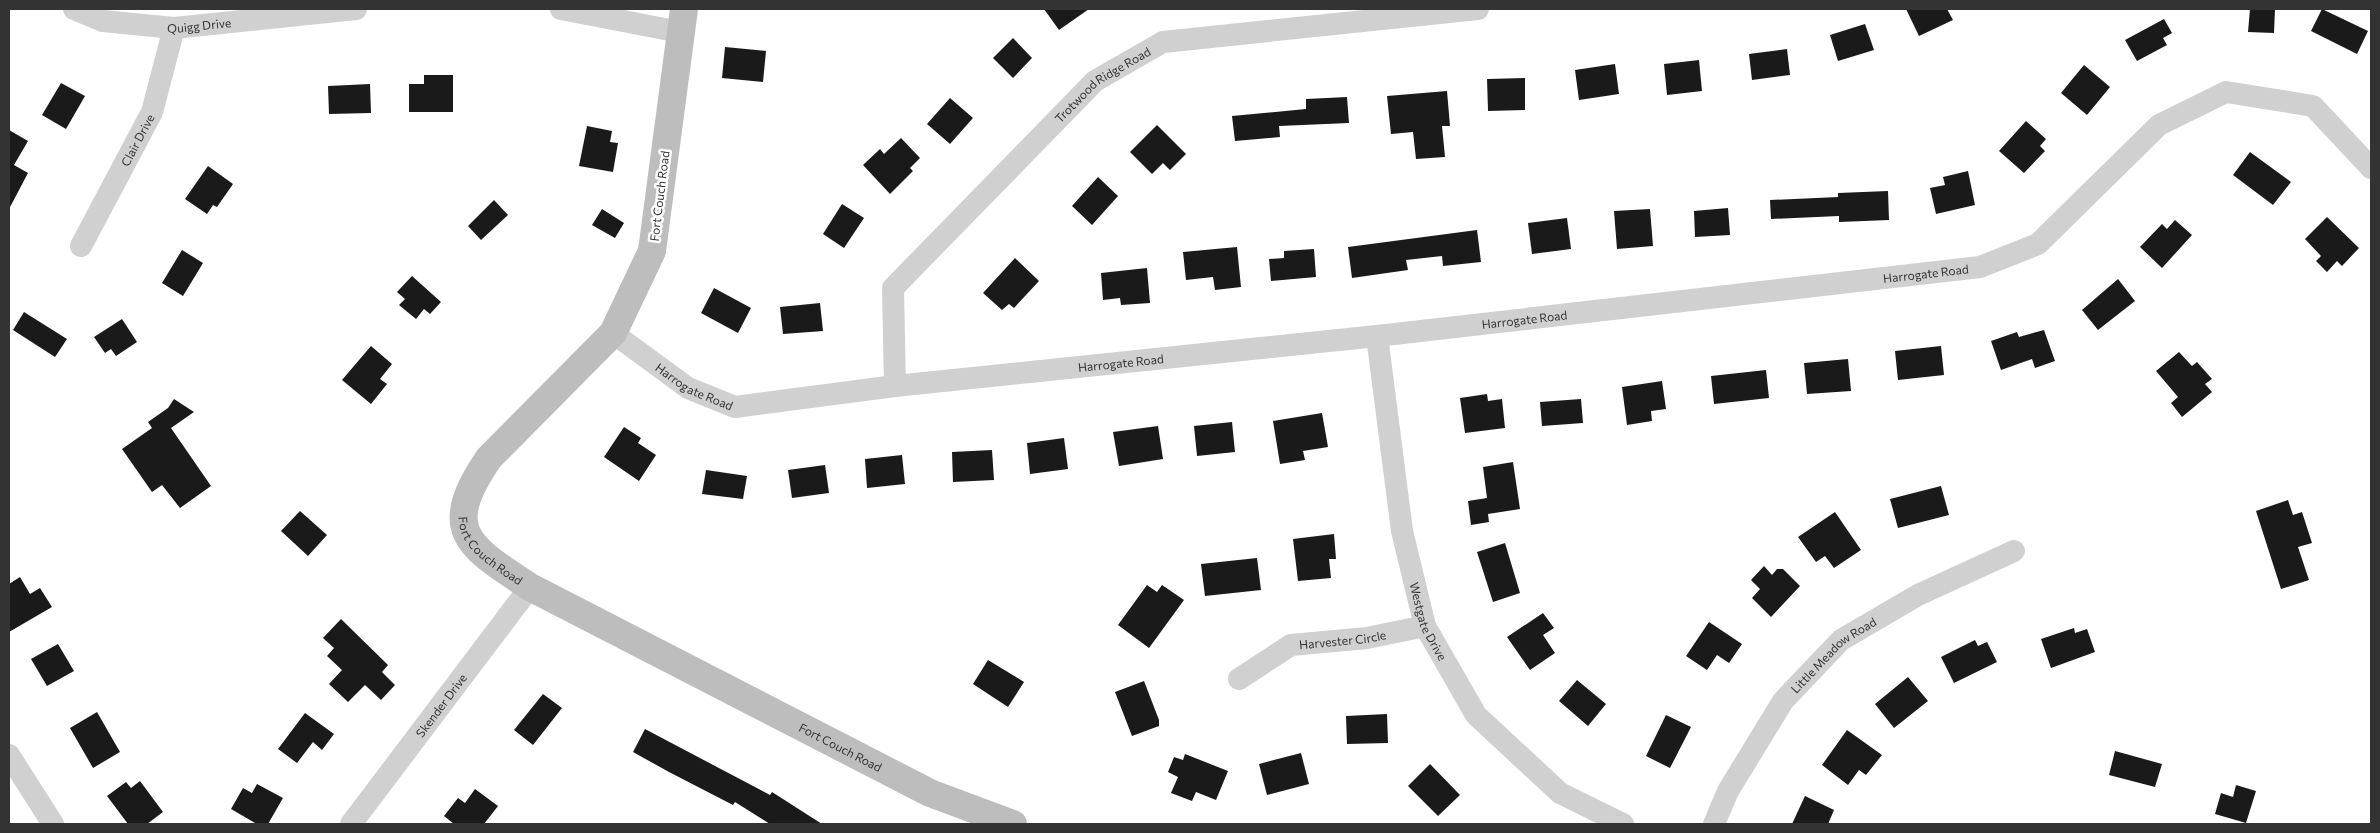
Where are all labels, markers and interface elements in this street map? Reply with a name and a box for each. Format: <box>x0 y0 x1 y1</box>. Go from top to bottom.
street label: Quigg Drive <box>167 15 232 35</box>
street label: Trotwood Ridge Road <box>1052 44 1153 125</box>
street label: Clair Drive <box>118 112 157 168</box>
street label: Fort Couch Road <box>647 150 672 242</box>
street label: Harrogate Road <box>1882 261 1969 285</box>
street label: Harrogate Road <box>1481 307 1568 331</box>
street label: Harrogate Road <box>1077 351 1164 374</box>
street label: Harrogate Road <box>653 360 735 413</box>
street label: Fort Couch Road <box>456 516 526 587</box>
street label: Westgate Drive <box>1408 581 1450 663</box>
street label: Little Meadow Road <box>1788 614 1878 696</box>
street label: Harvester Circle <box>1299 627 1387 651</box>
street label: Skender Drive <box>412 671 469 740</box>
street label: Fort Couch Road <box>797 720 884 774</box>

